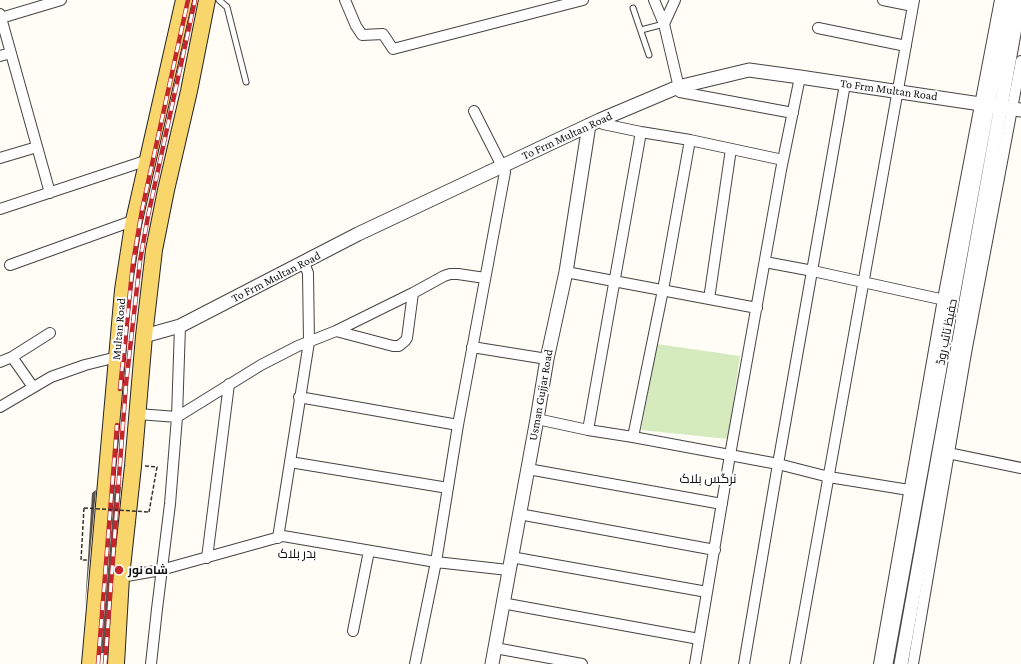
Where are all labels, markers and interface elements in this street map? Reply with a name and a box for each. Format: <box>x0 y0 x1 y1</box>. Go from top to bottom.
street label: To Frm Multan Road <box>839 76 939 104</box>
street label: To Frm Multan Road <box>519 109 615 163</box>
street label: To Frm Multan Road <box>229 248 323 306</box>
street label: Multan Road <box>109 298 129 360</box>
street label: حفیظ تائب روڈ <box>934 298 960 366</box>
street label: Usman Gujjar Road <box>526 348 556 442</box>
district label: نرگس بلاک <box>679 471 737 487</box>
district label: بدر بلاک <box>278 546 316 562</box>
place label: شاہ نور <box>128 563 168 577</box>
marker: شاہ نور <box>113 564 125 576</box>

